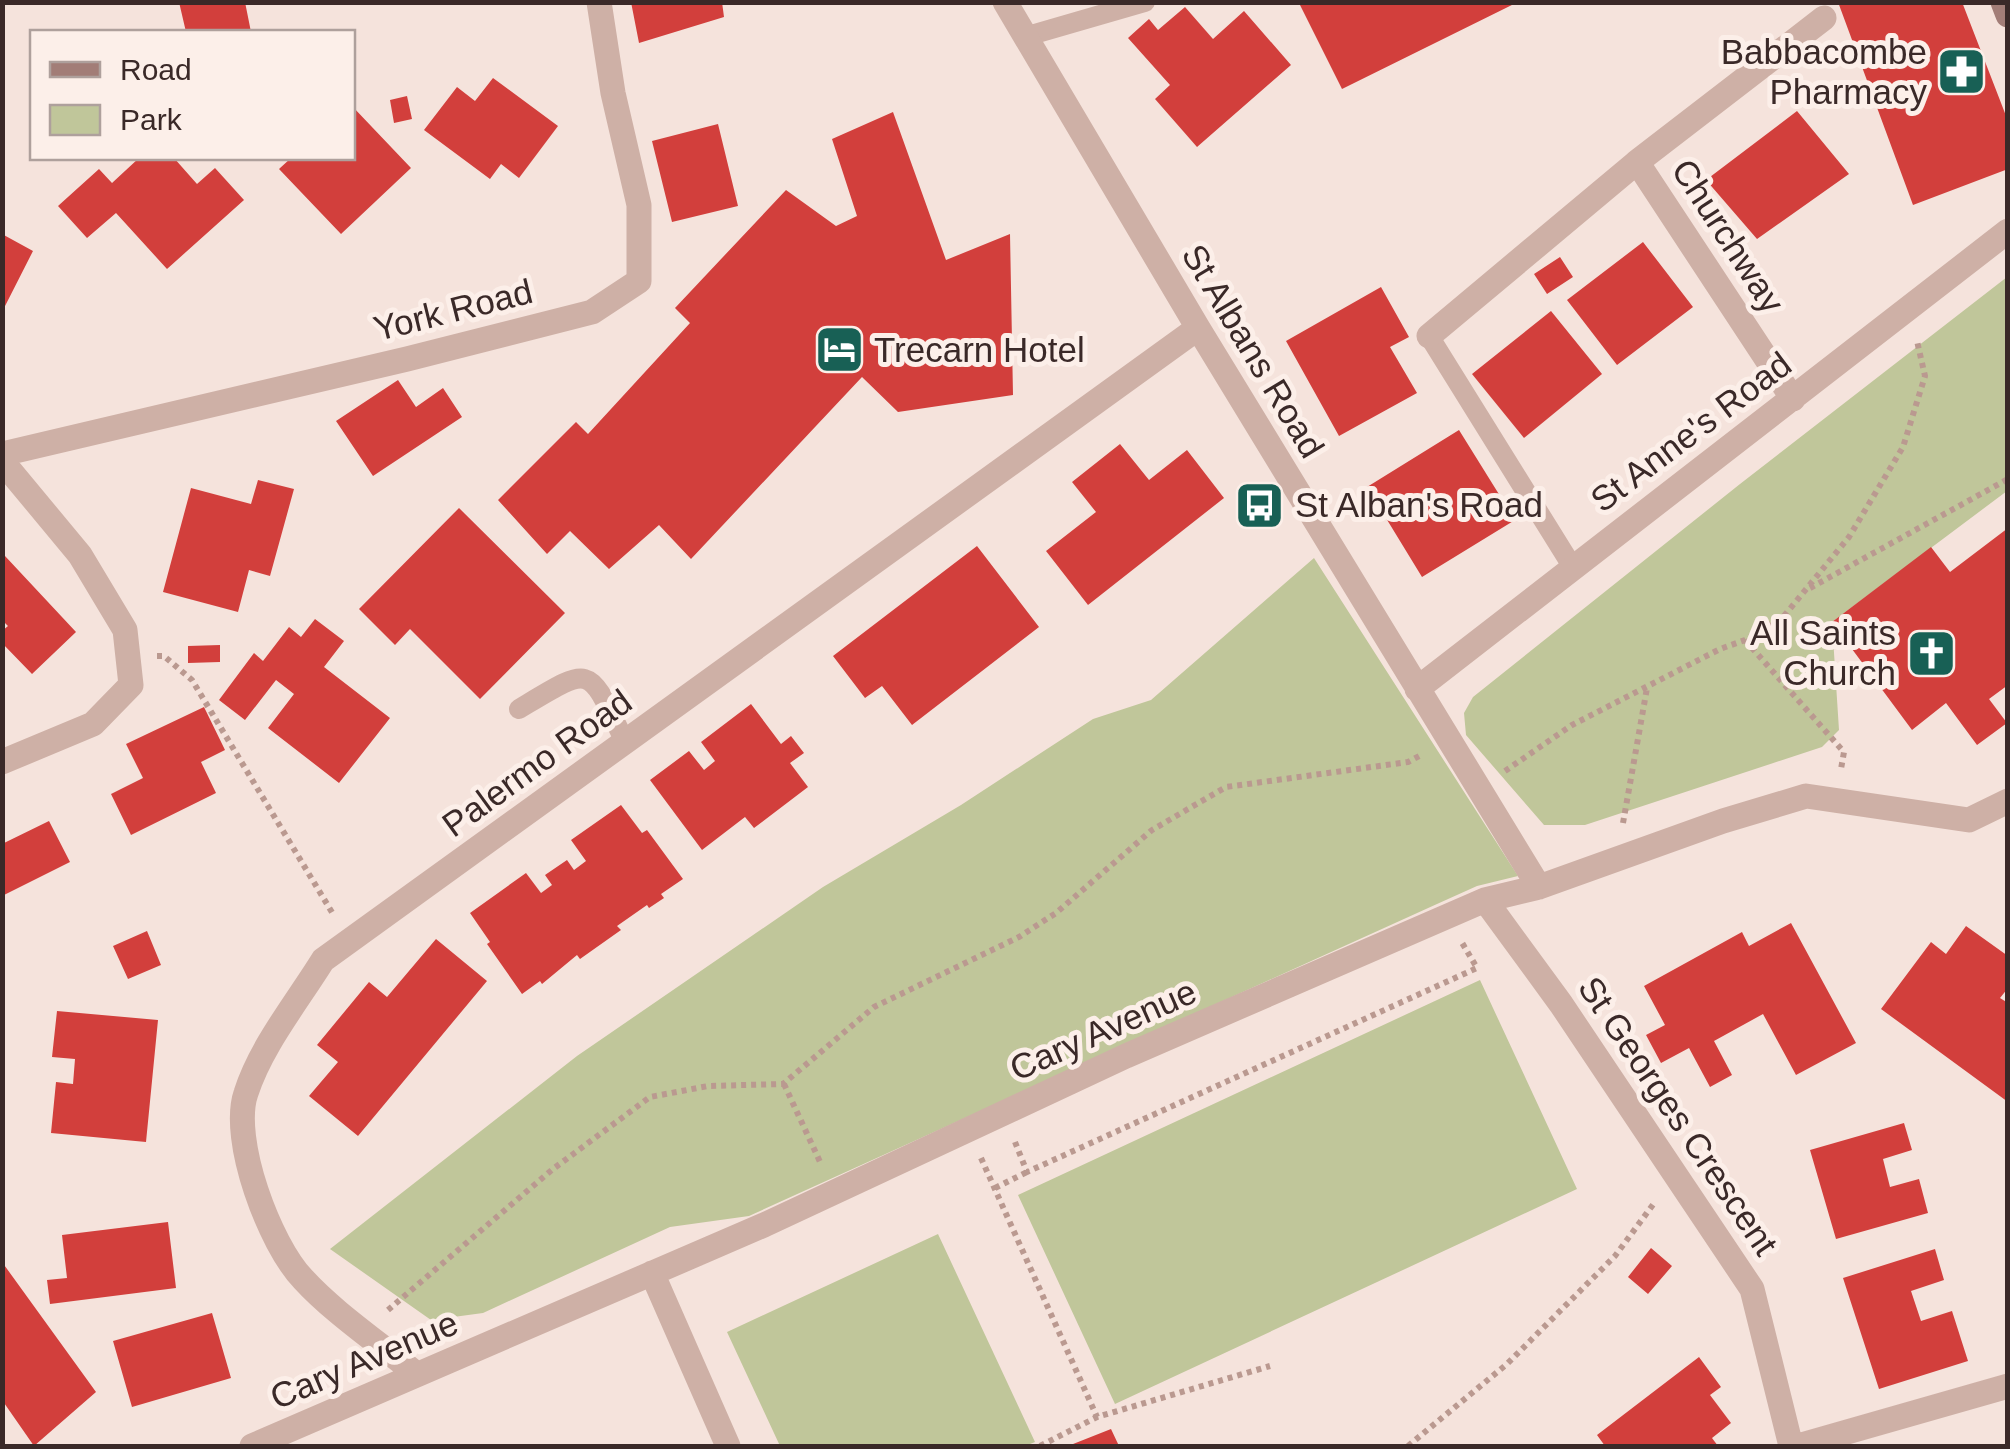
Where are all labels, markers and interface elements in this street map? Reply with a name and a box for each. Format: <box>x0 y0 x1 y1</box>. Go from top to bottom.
legend <box>30 30 355 160</box>
place label: Babbacombe Pharmacy <box>1721 32 1927 111</box>
pharmacy icon: Babbacombe Pharmacy <box>1936 46 1988 98</box>
text: Road <box>120 53 192 86</box>
text: Park <box>120 103 183 136</box>
street label: Churchway <box>1664 152 1793 320</box>
street label: St Albans Road <box>1175 237 1332 464</box>
street label: York Road <box>369 271 536 348</box>
hotel icon: Trecarn Hotel <box>813 324 865 376</box>
place label: Trecarn Hotel <box>874 330 1085 369</box>
street label: St Anne's Road <box>1583 344 1798 519</box>
bus stop icon: St Alban's Road <box>1234 479 1286 531</box>
place label: St Alban's Road <box>1295 485 1543 524</box>
place label: All Saints Church <box>1750 613 1896 692</box>
church icon: All Saints Church <box>1905 627 1957 679</box>
street label: Palermo Road <box>435 681 639 844</box>
street label: St Georges Crescent <box>1571 969 1786 1262</box>
street label: Cary Avenue <box>1004 971 1202 1088</box>
street label: Cary Avenue <box>264 1303 463 1417</box>

